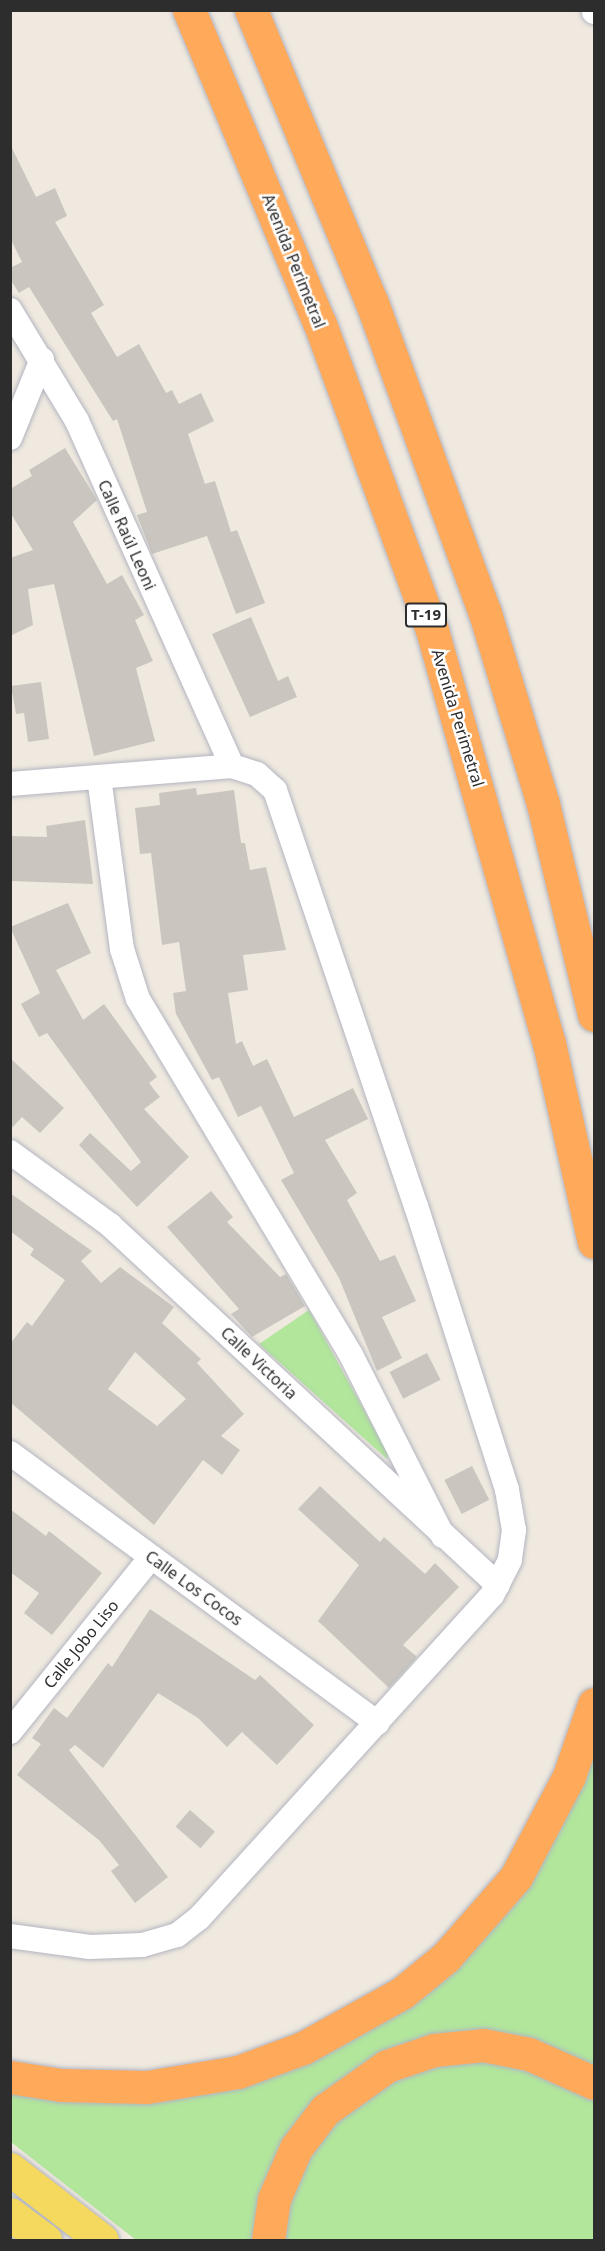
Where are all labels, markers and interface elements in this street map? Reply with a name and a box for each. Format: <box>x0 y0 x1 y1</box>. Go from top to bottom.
street label: Avenida Perimetral <box>258 191 330 331</box>
street label: Calle Raúl Leoni <box>94 477 160 593</box>
road number: T-19 <box>404 603 448 627</box>
street label: Avenida Perimetral <box>428 647 488 789</box>
street label: Calle Victoria <box>217 1323 301 1403</box>
street label: Calle Los Cocos <box>142 1546 246 1630</box>
street label: Calle Jobo Liso <box>40 1596 122 1692</box>

